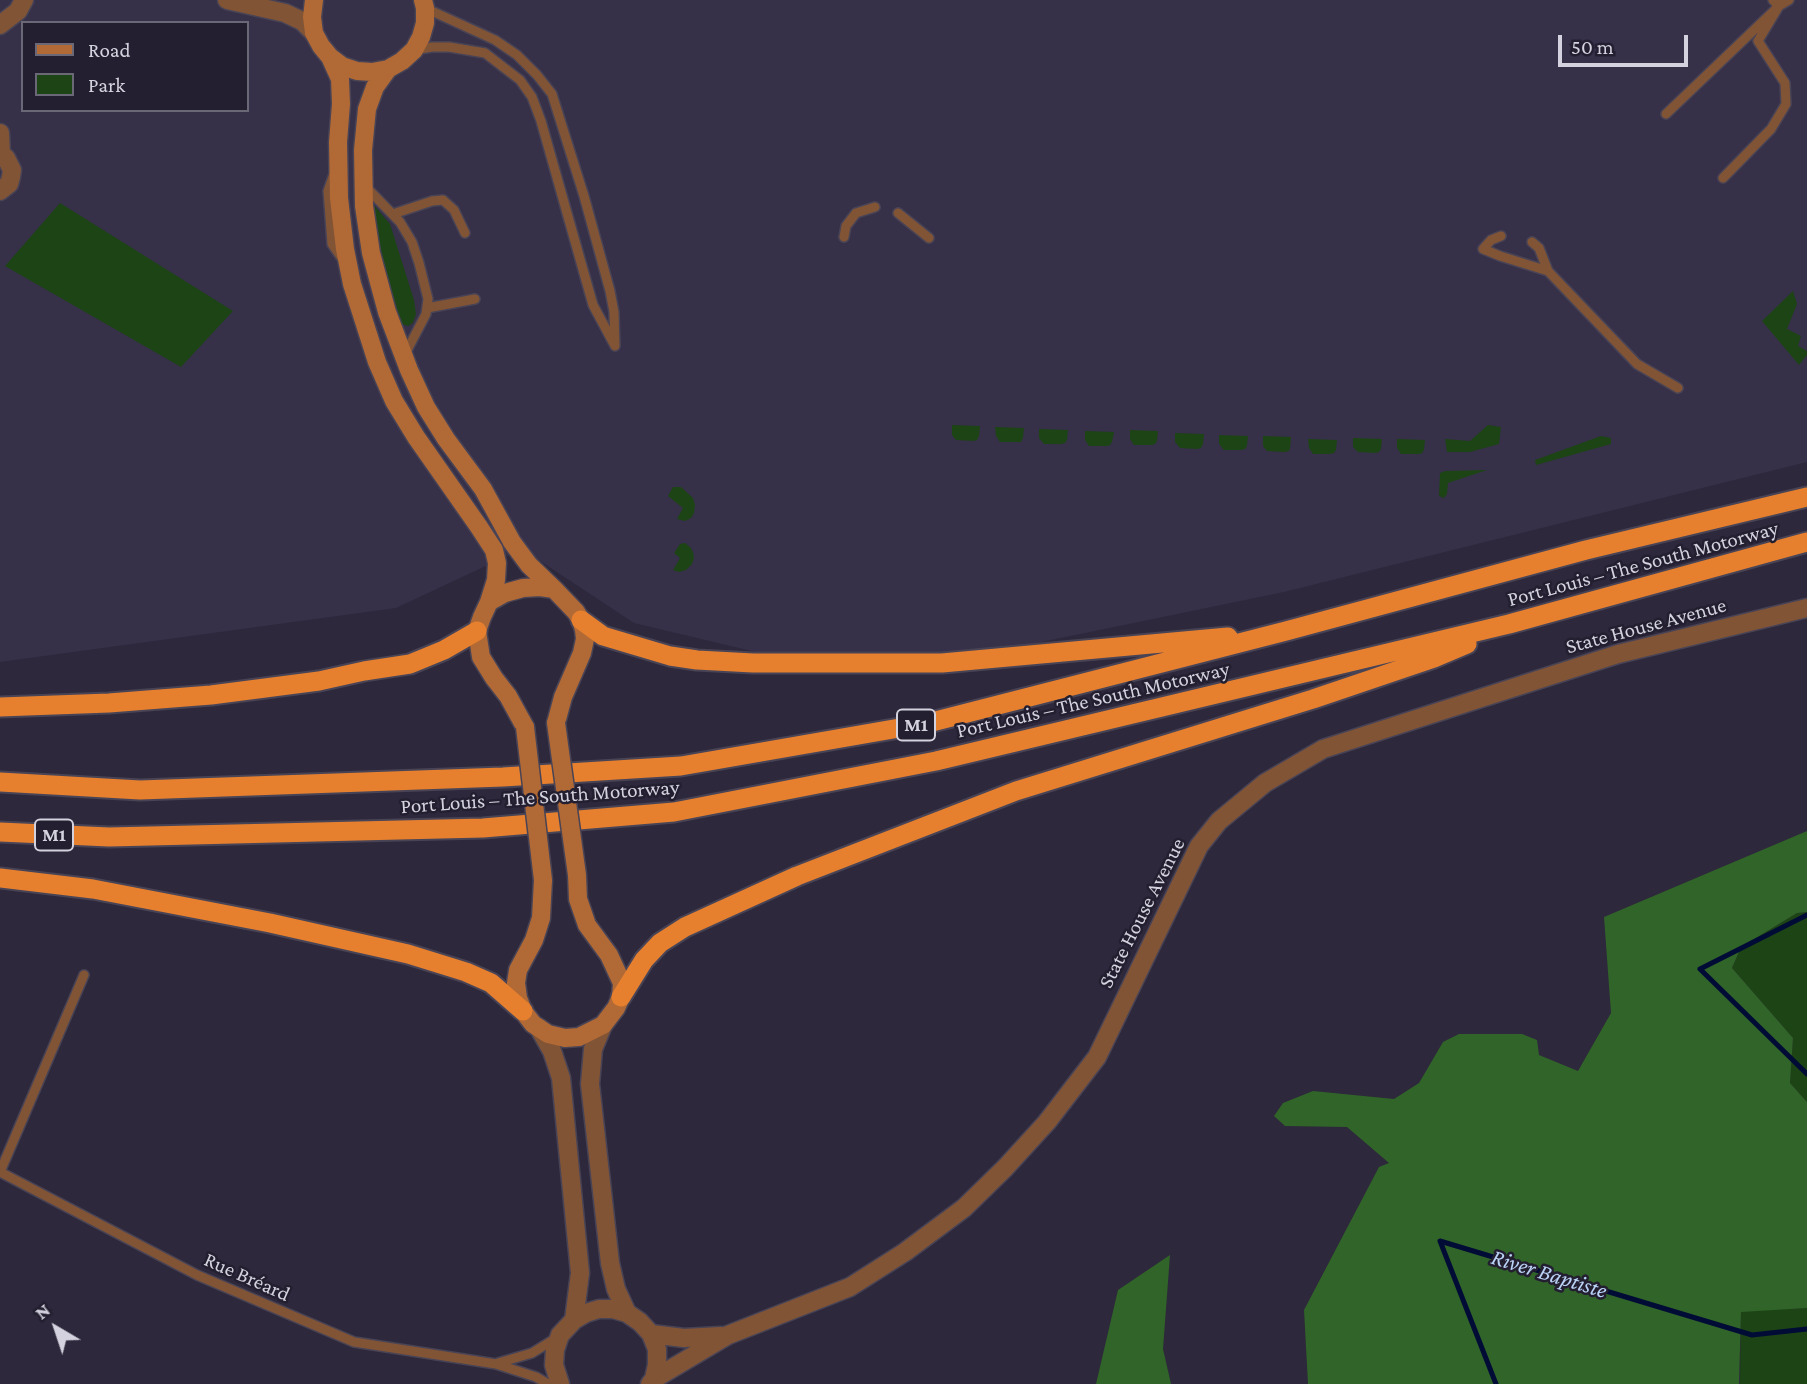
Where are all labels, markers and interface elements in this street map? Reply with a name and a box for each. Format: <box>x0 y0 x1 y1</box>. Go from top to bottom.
legend <box>21 21 248 112</box>
scale bar <box>1562 21 1692 65</box>
text: 50 m <box>1571 35 1614 59</box>
text: Road <box>88 38 131 62</box>
text: Park <box>88 73 125 97</box>
street label: Port Louis – The South Motorway <box>1505 516 1781 612</box>
street label: State House Avenue <box>1563 592 1729 660</box>
street label: Port Louis – The South Motorway <box>954 656 1232 744</box>
road number: M1 <box>897 710 935 740</box>
street label: Port Louis – The South Motorway <box>400 775 680 819</box>
road number: M1 <box>35 820 73 850</box>
street label: State House Avenue <box>1093 834 1191 992</box>
water label: River Baptiste <box>1488 1243 1610 1305</box>
street label: Rue Bréard <box>200 1247 294 1307</box>
north arrow <box>21 1293 91 1363</box>
text: N <box>31 1299 54 1324</box>

